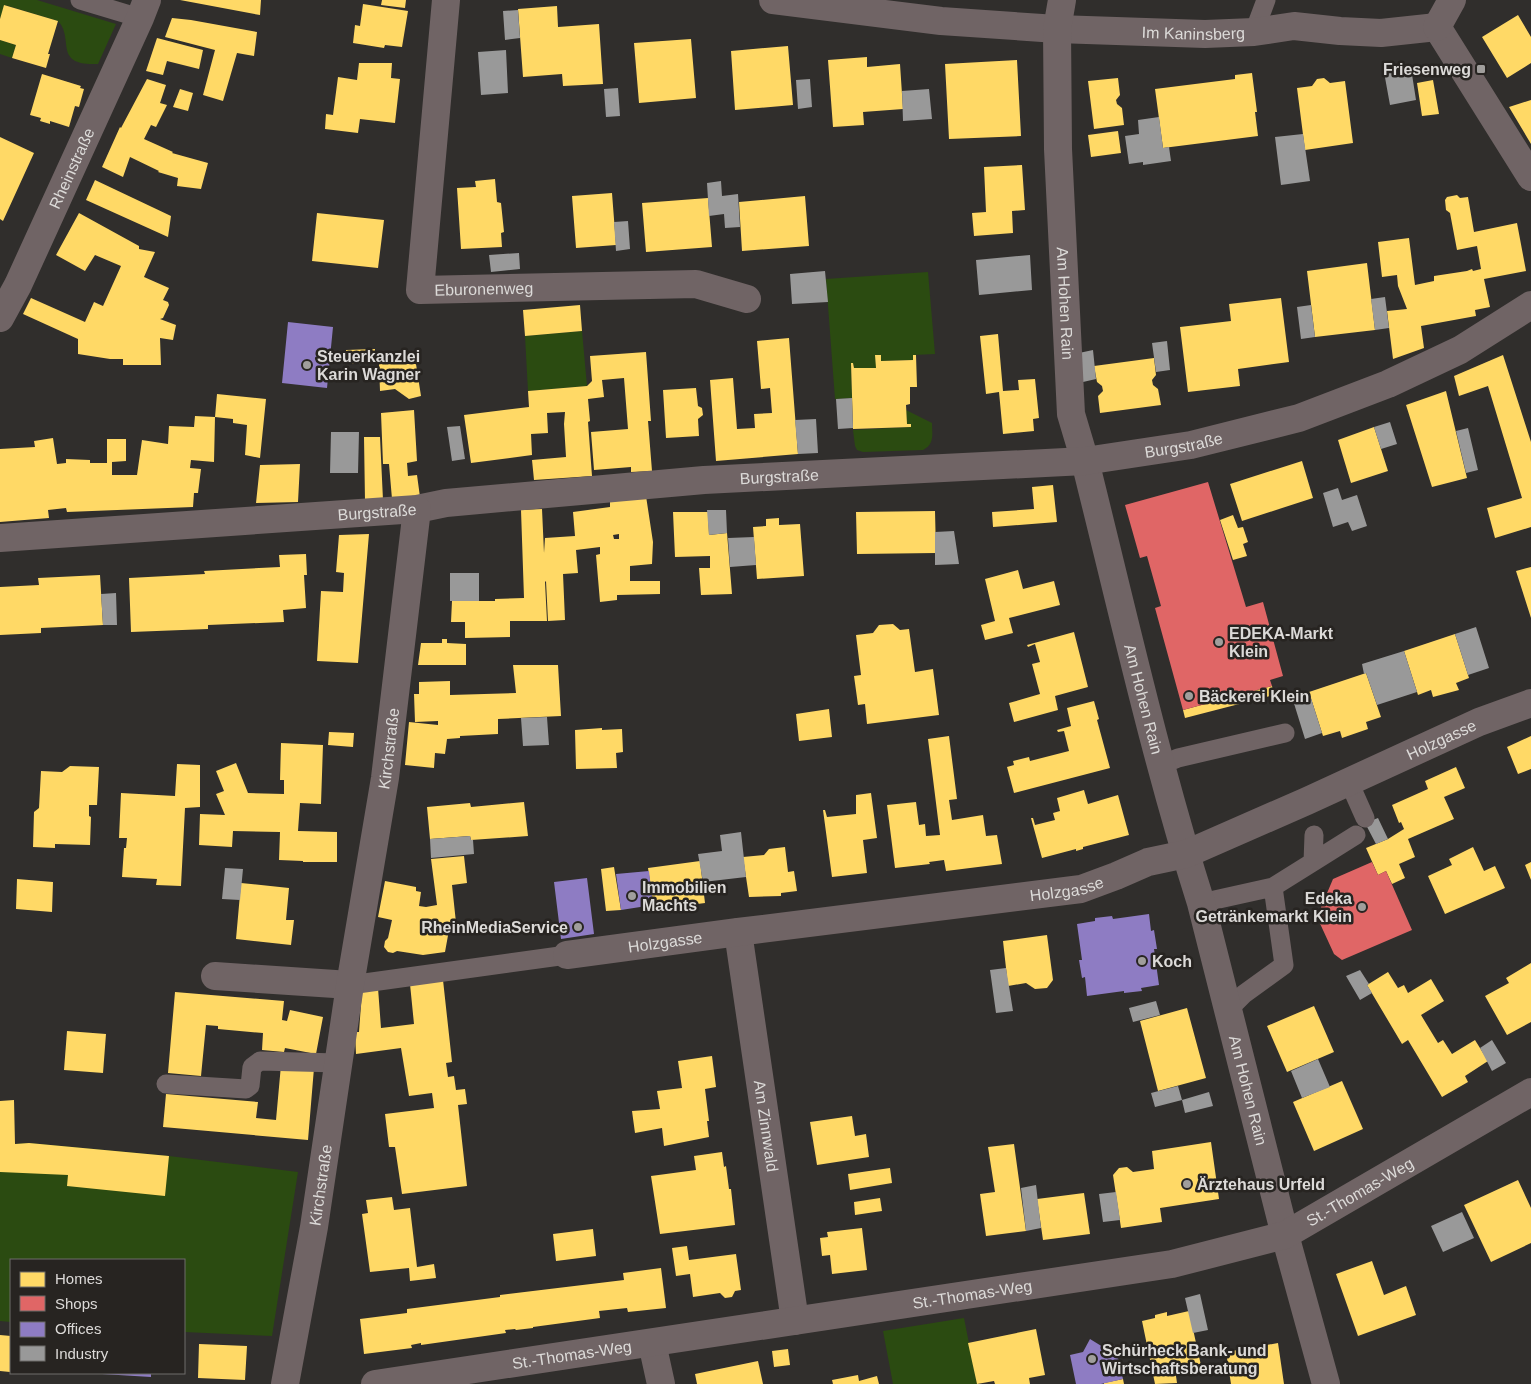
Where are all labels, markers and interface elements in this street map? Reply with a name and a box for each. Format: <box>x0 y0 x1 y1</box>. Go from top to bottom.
street label: Im Kaninsberg <box>1141 23 1245 42</box>
place label: Friesenweg <box>1383 61 1471 78</box>
marker: Friesenweg <box>1475 63 1487 75</box>
street label: Rheinstraße <box>46 125 97 211</box>
street label: Am Hohen Rain <box>1054 247 1077 360</box>
street label: Eburonenweg <box>434 279 533 298</box>
place label: Steuerkanzlei Karin Wagner <box>317 348 420 383</box>
marker: Steuerkanzlei Karin Wagner <box>301 359 313 371</box>
street label: Burgstraße <box>1143 429 1224 460</box>
street label: Burgstraße <box>739 466 819 487</box>
street label: Burgstraße <box>337 501 417 523</box>
place label: EDEKA-Markt Klein <box>1229 625 1334 660</box>
marker: EDEKA-Markt Klein <box>1213 636 1225 648</box>
street label: Am Hohen Rain <box>1122 642 1166 756</box>
place label: Bäckerei Klein <box>1199 688 1309 705</box>
marker: Bäckerei Klein <box>1183 690 1195 702</box>
street label: Kirchstraße <box>375 707 402 790</box>
street label: Holzgasse <box>1404 716 1479 763</box>
street label: Holzgasse <box>1029 873 1106 904</box>
place label: Immobilien Machts <box>642 879 726 914</box>
marker: Immobilien Machts <box>626 890 638 902</box>
place label: Edeka Getränkemarkt Klein <box>1195 890 1352 925</box>
marker: Edeka Getränkemarkt Klein <box>1356 901 1368 913</box>
place label: RheinMediaService <box>421 919 568 936</box>
marker: RheinMediaService <box>572 921 584 933</box>
street label: Holzgasse <box>627 928 703 955</box>
place label: Koch <box>1152 953 1192 970</box>
marker: Koch <box>1136 955 1148 967</box>
street label: Am Hohen Rain <box>1226 1033 1270 1147</box>
street label: Am Zinnwald <box>751 1079 782 1173</box>
street label: Kirchstraße <box>306 1143 335 1227</box>
street label: St.-Thomas-Weg <box>1303 1154 1416 1229</box>
place label: Ärztehaus Urfeld <box>1197 1176 1325 1193</box>
marker: Ärztehaus Urfeld <box>1181 1178 1193 1190</box>
legend <box>10 1259 185 1374</box>
text: Homes <box>55 1270 103 1287</box>
street label: St.-Thomas-Weg <box>911 1277 1033 1311</box>
text: Shops <box>55 1295 98 1312</box>
text: Offices <box>55 1320 101 1337</box>
street label: St.-Thomas-Weg <box>511 1337 633 1372</box>
place label: Schürheck Bank- und Wirtschaftsberatung <box>1102 1342 1266 1377</box>
text: Industry <box>55 1345 109 1362</box>
marker: Schürheck Bank- und Wirtschaftsberatung <box>1086 1353 1098 1365</box>

